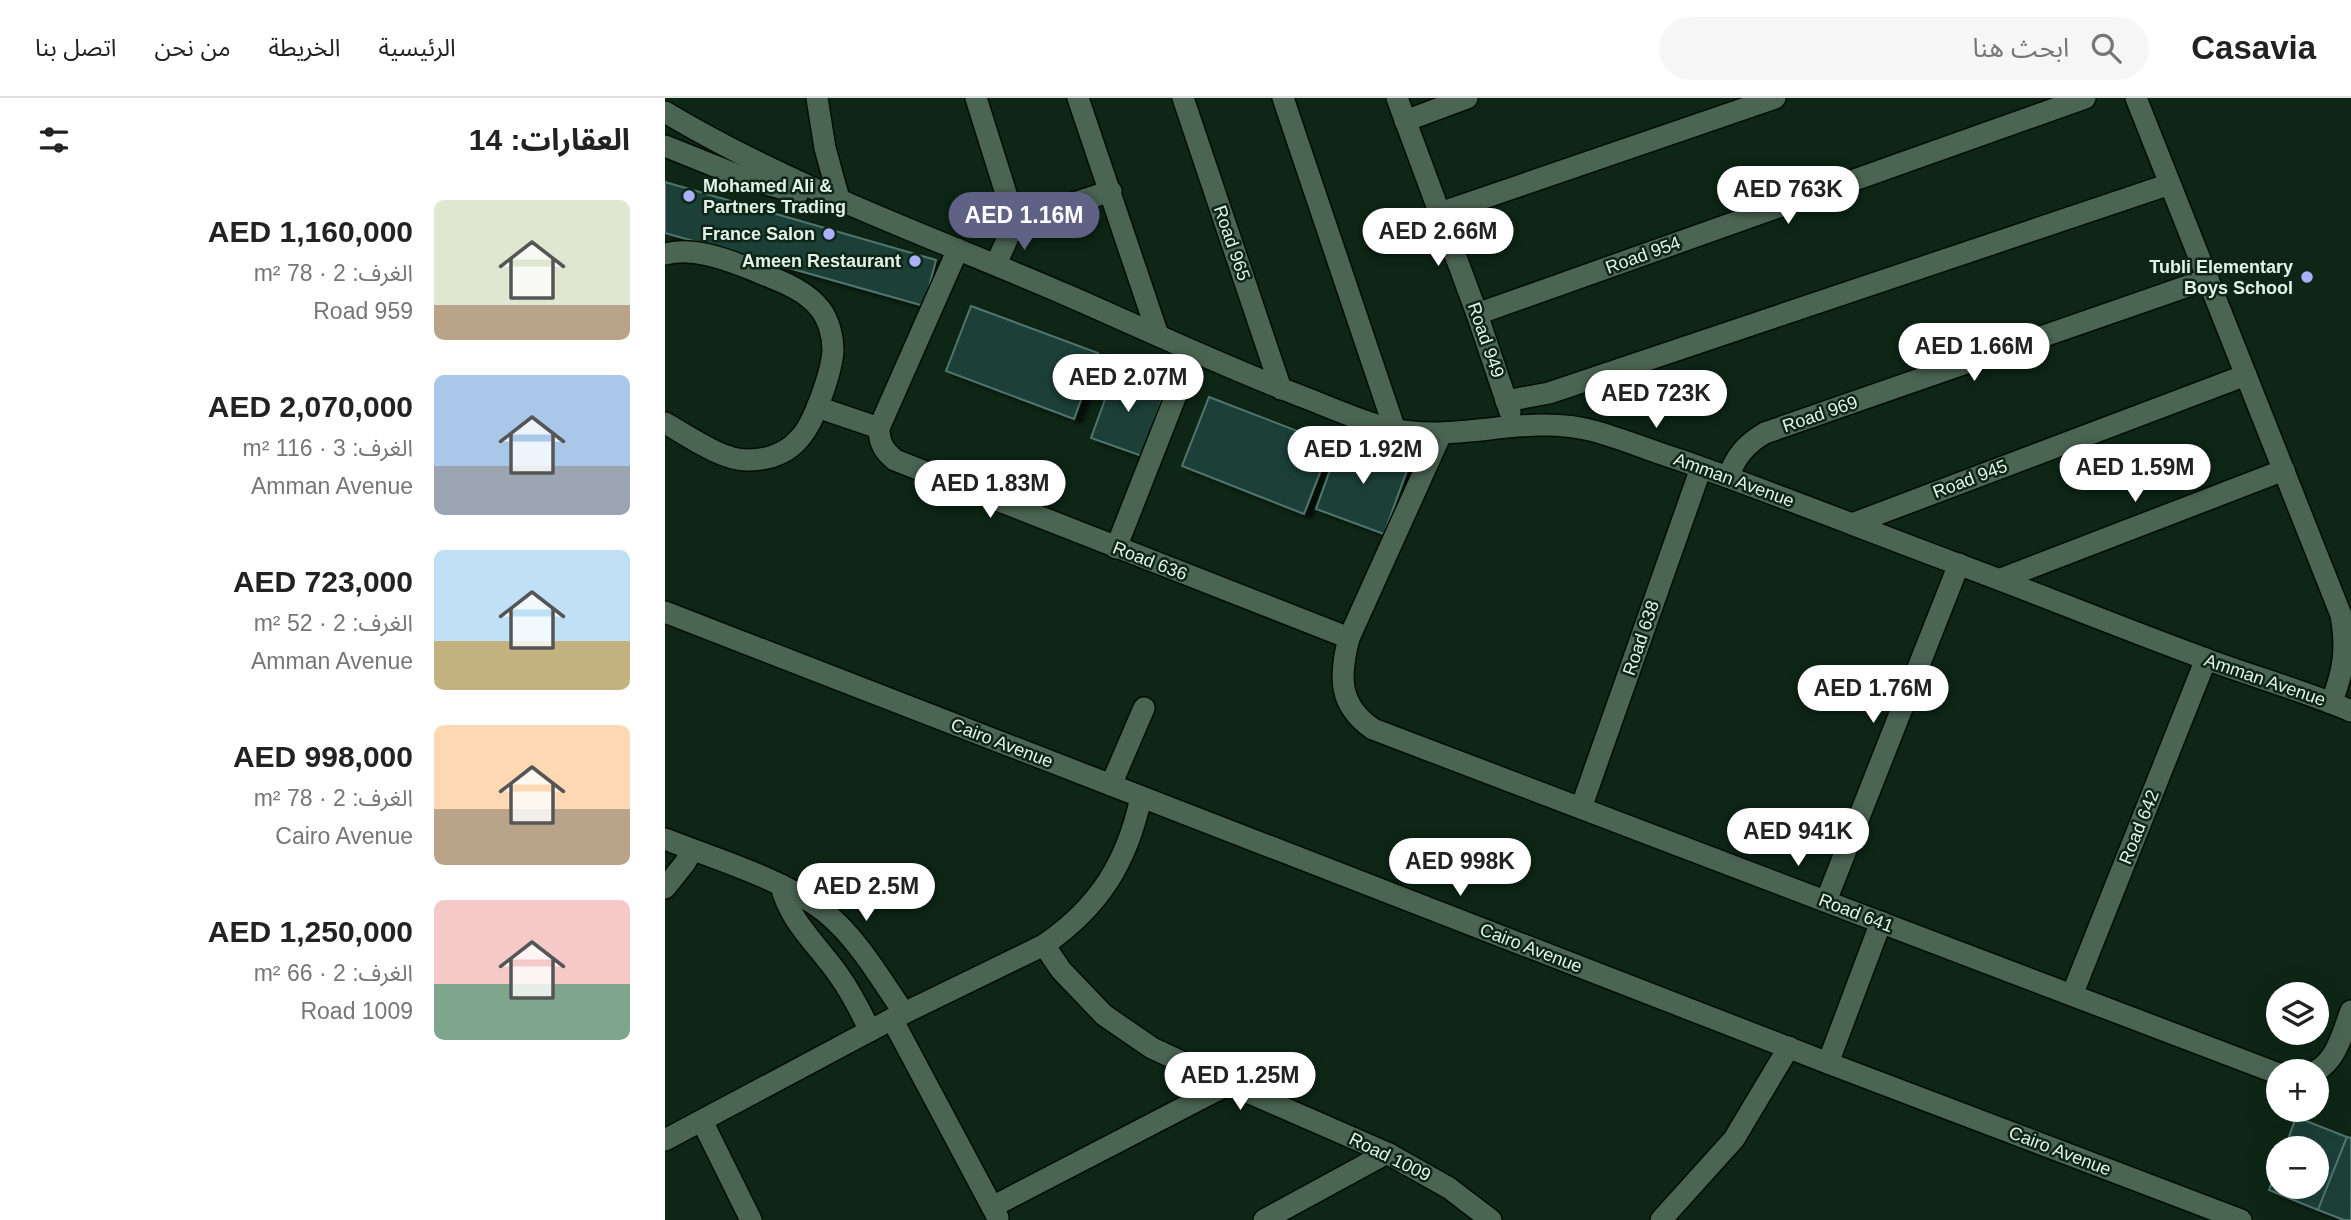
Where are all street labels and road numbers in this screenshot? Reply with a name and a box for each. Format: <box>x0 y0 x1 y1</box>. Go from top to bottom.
street label: Road 965 <box>1210 203 1254 283</box>
street label: Road 954 <box>1603 232 1683 278</box>
street label: Road 949 <box>1464 300 1508 380</box>
street label: Road 969 <box>1780 392 1860 436</box>
street label: Amman Avenue <box>1671 449 1797 511</box>
street label: Road 945 <box>1930 456 2010 502</box>
street label: Road 636 <box>1110 538 1190 584</box>
street label: Road 638 <box>1619 598 1663 678</box>
street label: Amman Avenue <box>2202 650 2328 710</box>
street label: Cairo Avenue <box>948 714 1056 772</box>
street label: Road 642 <box>2115 787 2163 867</box>
street label: Road 641 <box>1816 890 1896 936</box>
street label: Cairo Avenue <box>1477 919 1585 977</box>
street label: Cairo Avenue <box>2006 1122 2114 1180</box>
street label: Road 1009 <box>1346 1129 1434 1185</box>

